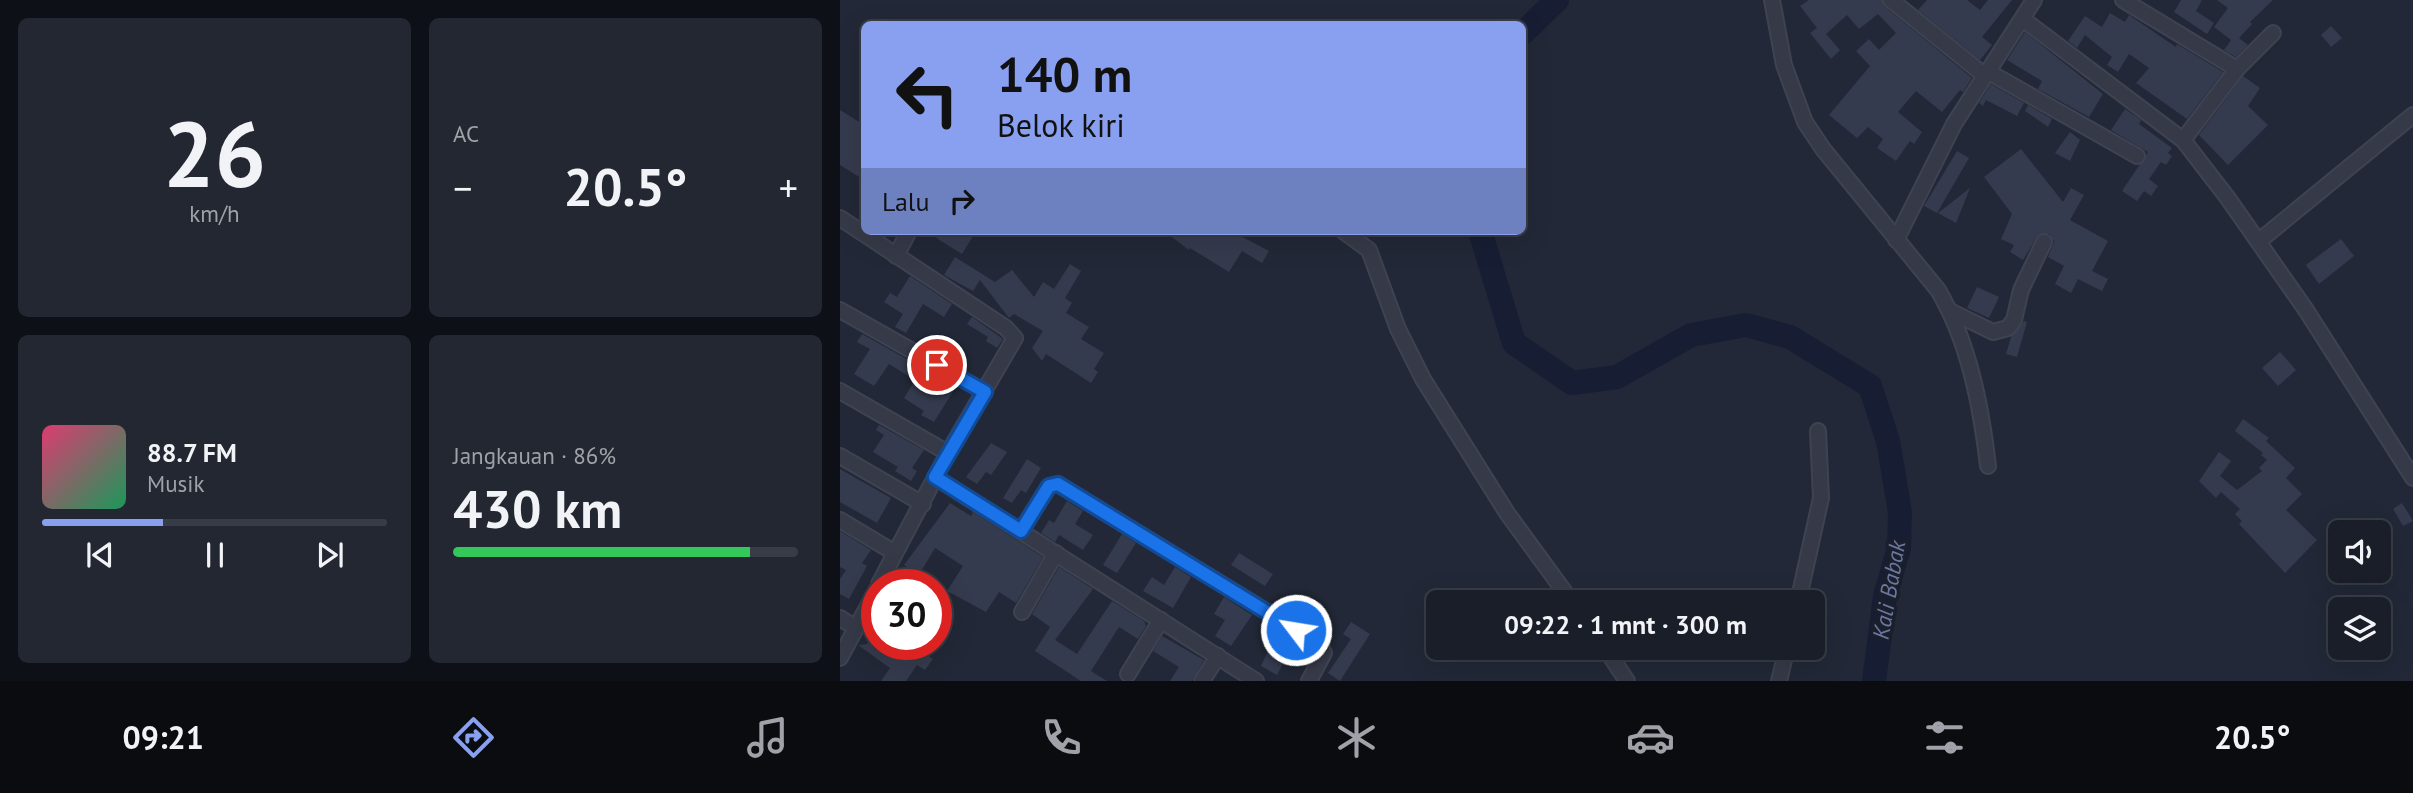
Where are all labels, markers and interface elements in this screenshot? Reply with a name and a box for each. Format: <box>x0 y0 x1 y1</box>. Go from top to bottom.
text: 140 m <box>997 42 1132 106</box>
icon: left <box>882 49 973 140</box>
text: 26 <box>163 94 266 212</box>
text: Belok kiri <box>997 104 1125 146</box>
text: AC <box>453 119 479 148</box>
text: 20.5° <box>564 153 687 220</box>
text: − <box>453 163 472 212</box>
text: + <box>779 163 798 212</box>
icon: right <box>943 182 981 220</box>
text: Lalu <box>882 185 929 218</box>
text: km/h <box>189 199 240 228</box>
pin <box>907 335 967 395</box>
icon: arrive <box>918 346 956 384</box>
text: 88.7 FM <box>147 436 237 469</box>
text: Jangkauan · 86% <box>453 441 616 470</box>
text: Musik <box>147 469 204 498</box>
text: 430 km <box>453 475 622 542</box>
map controls <box>2328 520 2391 660</box>
button: sound <box>2328 520 2391 583</box>
icon: previous <box>81 536 119 574</box>
icon: pause <box>196 536 234 574</box>
icon: next <box>311 536 349 574</box>
water label: Kali Babak <box>1866 537 1912 642</box>
speed limit sign: 30 <box>861 569 952 660</box>
position arrow <box>1259 593 1333 667</box>
button: layers <box>2328 597 2391 660</box>
text: 09:22 · 1 mnt · 300 m <box>1504 608 1747 641</box>
icon: directions <box>449 713 498 762</box>
icon: music <box>743 713 792 762</box>
icon: phone <box>1037 713 1086 762</box>
icon: climate <box>1332 713 1381 762</box>
icon: car <box>1626 713 1675 762</box>
icon: filters <box>1920 713 1969 762</box>
text: 09:21 <box>123 716 204 758</box>
text: 20.5° <box>2214 716 2290 758</box>

